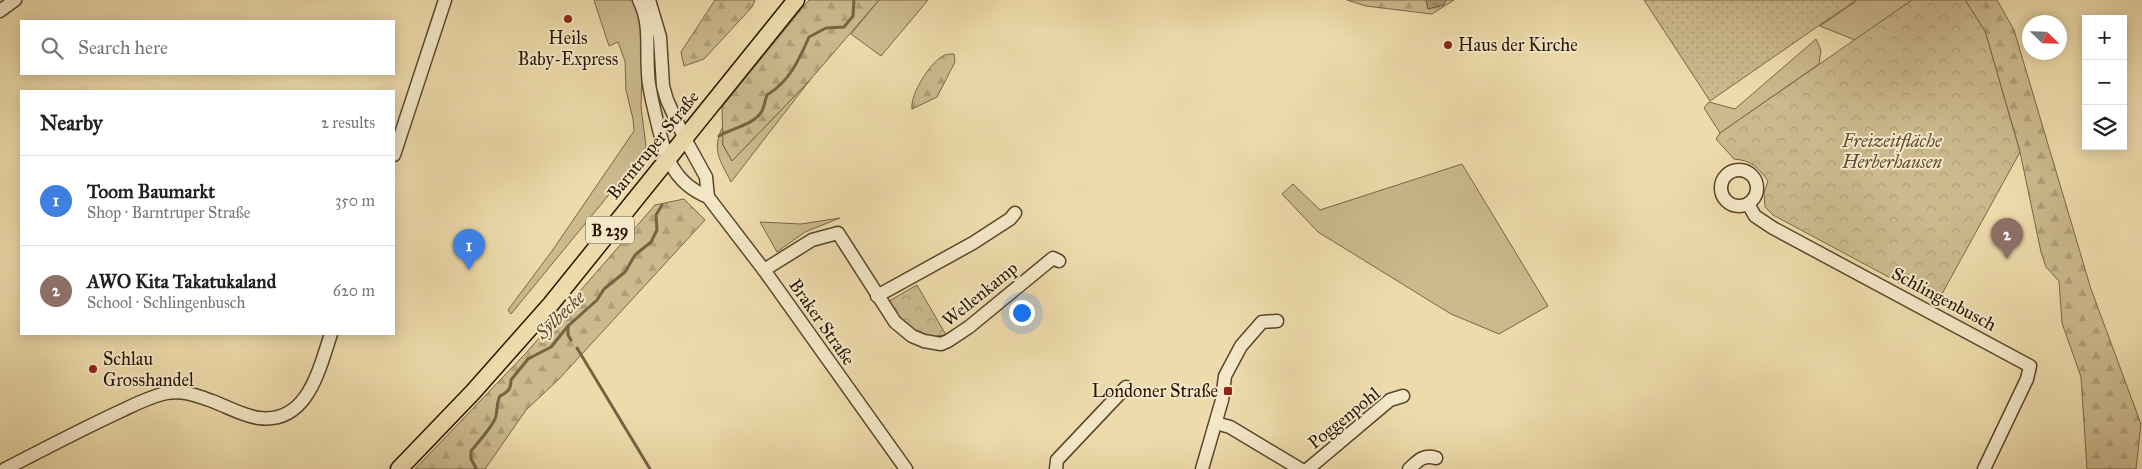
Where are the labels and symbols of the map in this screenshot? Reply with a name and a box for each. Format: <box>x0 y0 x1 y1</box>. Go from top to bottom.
marker: Heils Baby-Express <box>562 13 574 25</box>
north arrow <box>2022 15 2067 60</box>
place label: Heils Baby-Express <box>518 27 618 70</box>
place label: Haus der Kirche <box>1458 34 1578 56</box>
marker: Haus der Kirche <box>1442 39 1454 51</box>
street label: Barntruper Straße <box>602 86 704 204</box>
park label: Freizeitfläche Herberhausen <box>1841 130 1943 173</box>
road number: B 239 <box>586 216 634 244</box>
pin: 2 <box>1991 218 2023 259</box>
pin: 1 <box>453 229 485 270</box>
street label: Wellenkamp <box>938 257 1022 331</box>
street label: Schlingenbusch <box>1887 262 2000 337</box>
street label: Braker Straße <box>784 275 860 369</box>
water label: Sylbecke <box>530 285 590 345</box>
your location <box>1009 300 1035 326</box>
place label: Schlau Grosshandel <box>103 348 194 391</box>
marker: Schlau Grosshandel <box>87 363 99 375</box>
place label: Londoner Straße <box>1092 380 1218 402</box>
street label: Poggenpohl <box>1304 382 1385 454</box>
marker: Londoner Straße <box>1222 385 1234 397</box>

